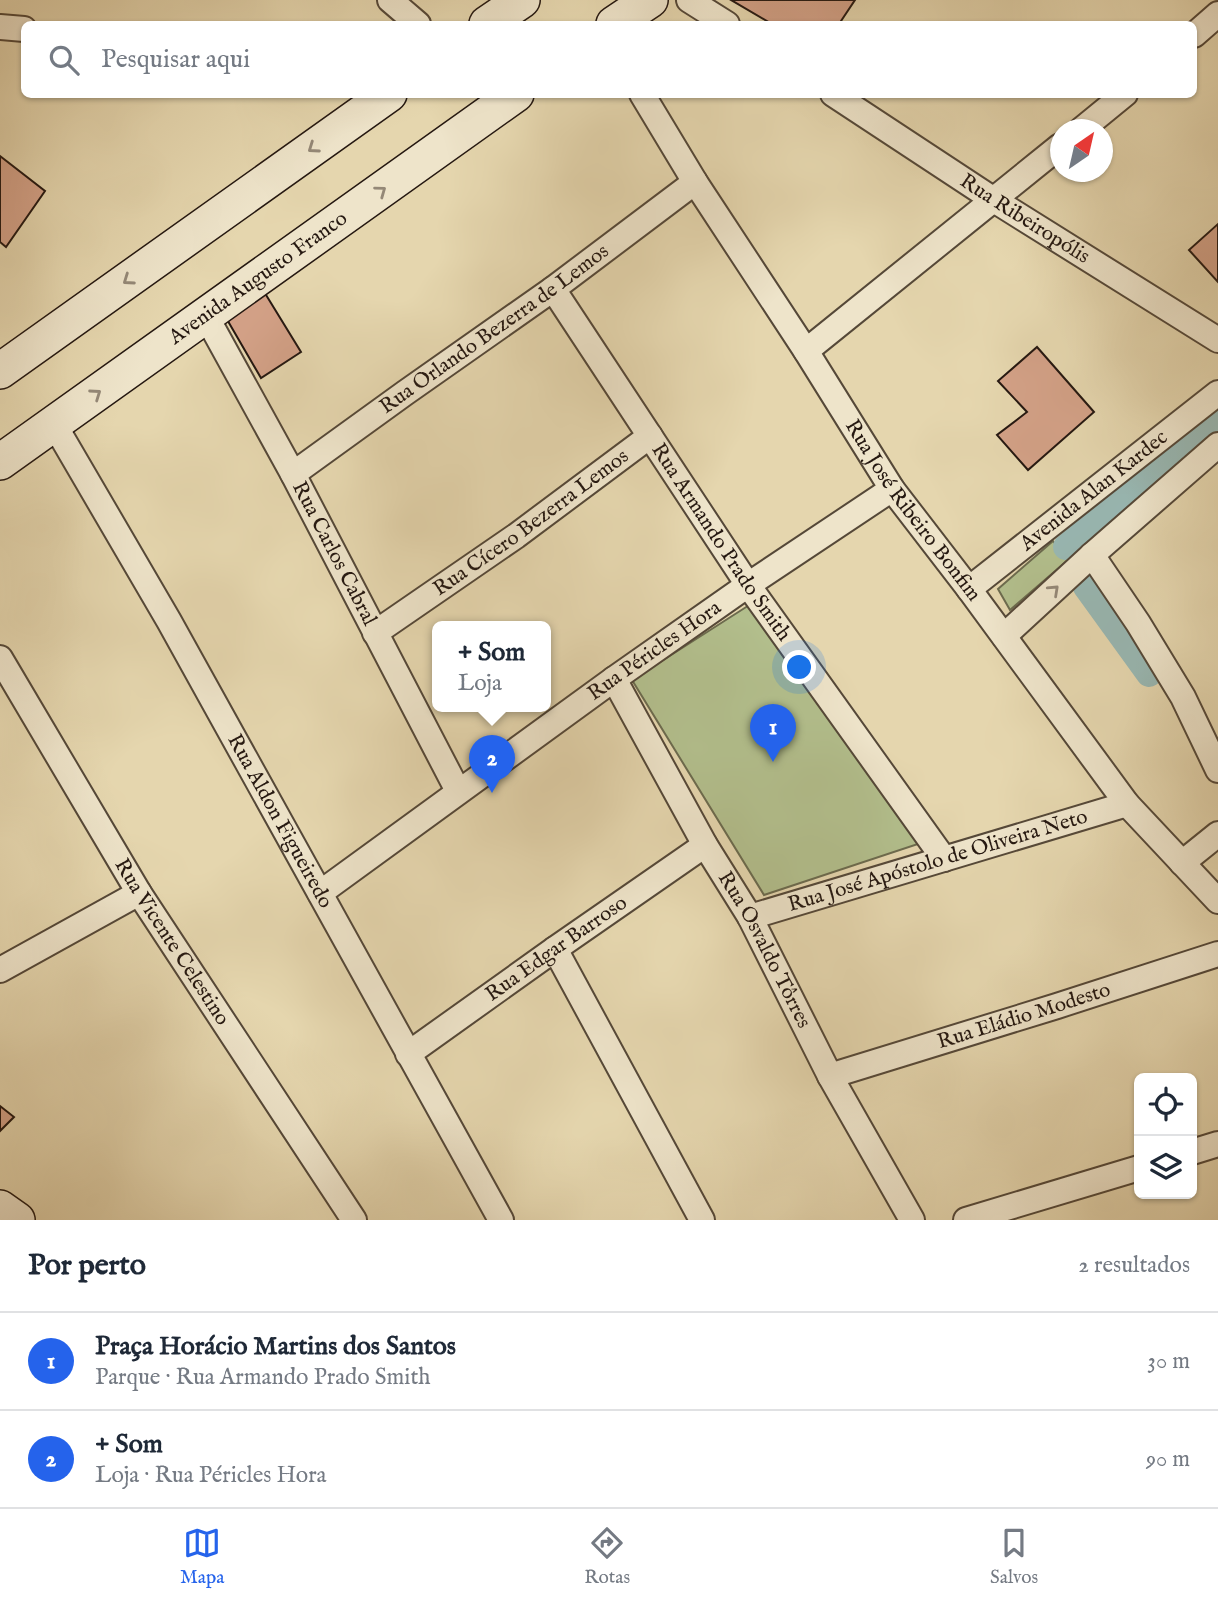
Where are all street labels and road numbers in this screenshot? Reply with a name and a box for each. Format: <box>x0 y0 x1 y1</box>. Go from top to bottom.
street label: Rua Ribeiropólis <box>955 168 1095 270</box>
street label: Avenida Augusto Franco <box>163 205 353 351</box>
street label: Rua Orlando Bezerra de Lemos <box>374 238 614 420</box>
street label: Rua José Ribeiro Bonfim <box>839 414 987 607</box>
street label: Avenida Alan Kardec <box>1014 424 1173 558</box>
street label: Rua Armando Prado Smith <box>645 438 797 647</box>
street label: Rua Cícero Bezerra Lemos <box>428 443 634 602</box>
street label: Rua Carlos Cabral <box>286 477 383 630</box>
street label: Rua Péricles Hora <box>582 594 727 707</box>
street label: Rua Aldon Figueiredo <box>221 729 339 913</box>
street label: Rua José Apóstolo de Oliveira Neto <box>785 803 1091 918</box>
street label: Rua Vicente Celestino <box>108 854 236 1031</box>
street label: Rua Osvaldo Tôrres <box>711 866 817 1033</box>
street label: Rua Edgar Barroso <box>480 889 633 1008</box>
street label: Rua Eládio Modesto <box>934 976 1114 1056</box>

